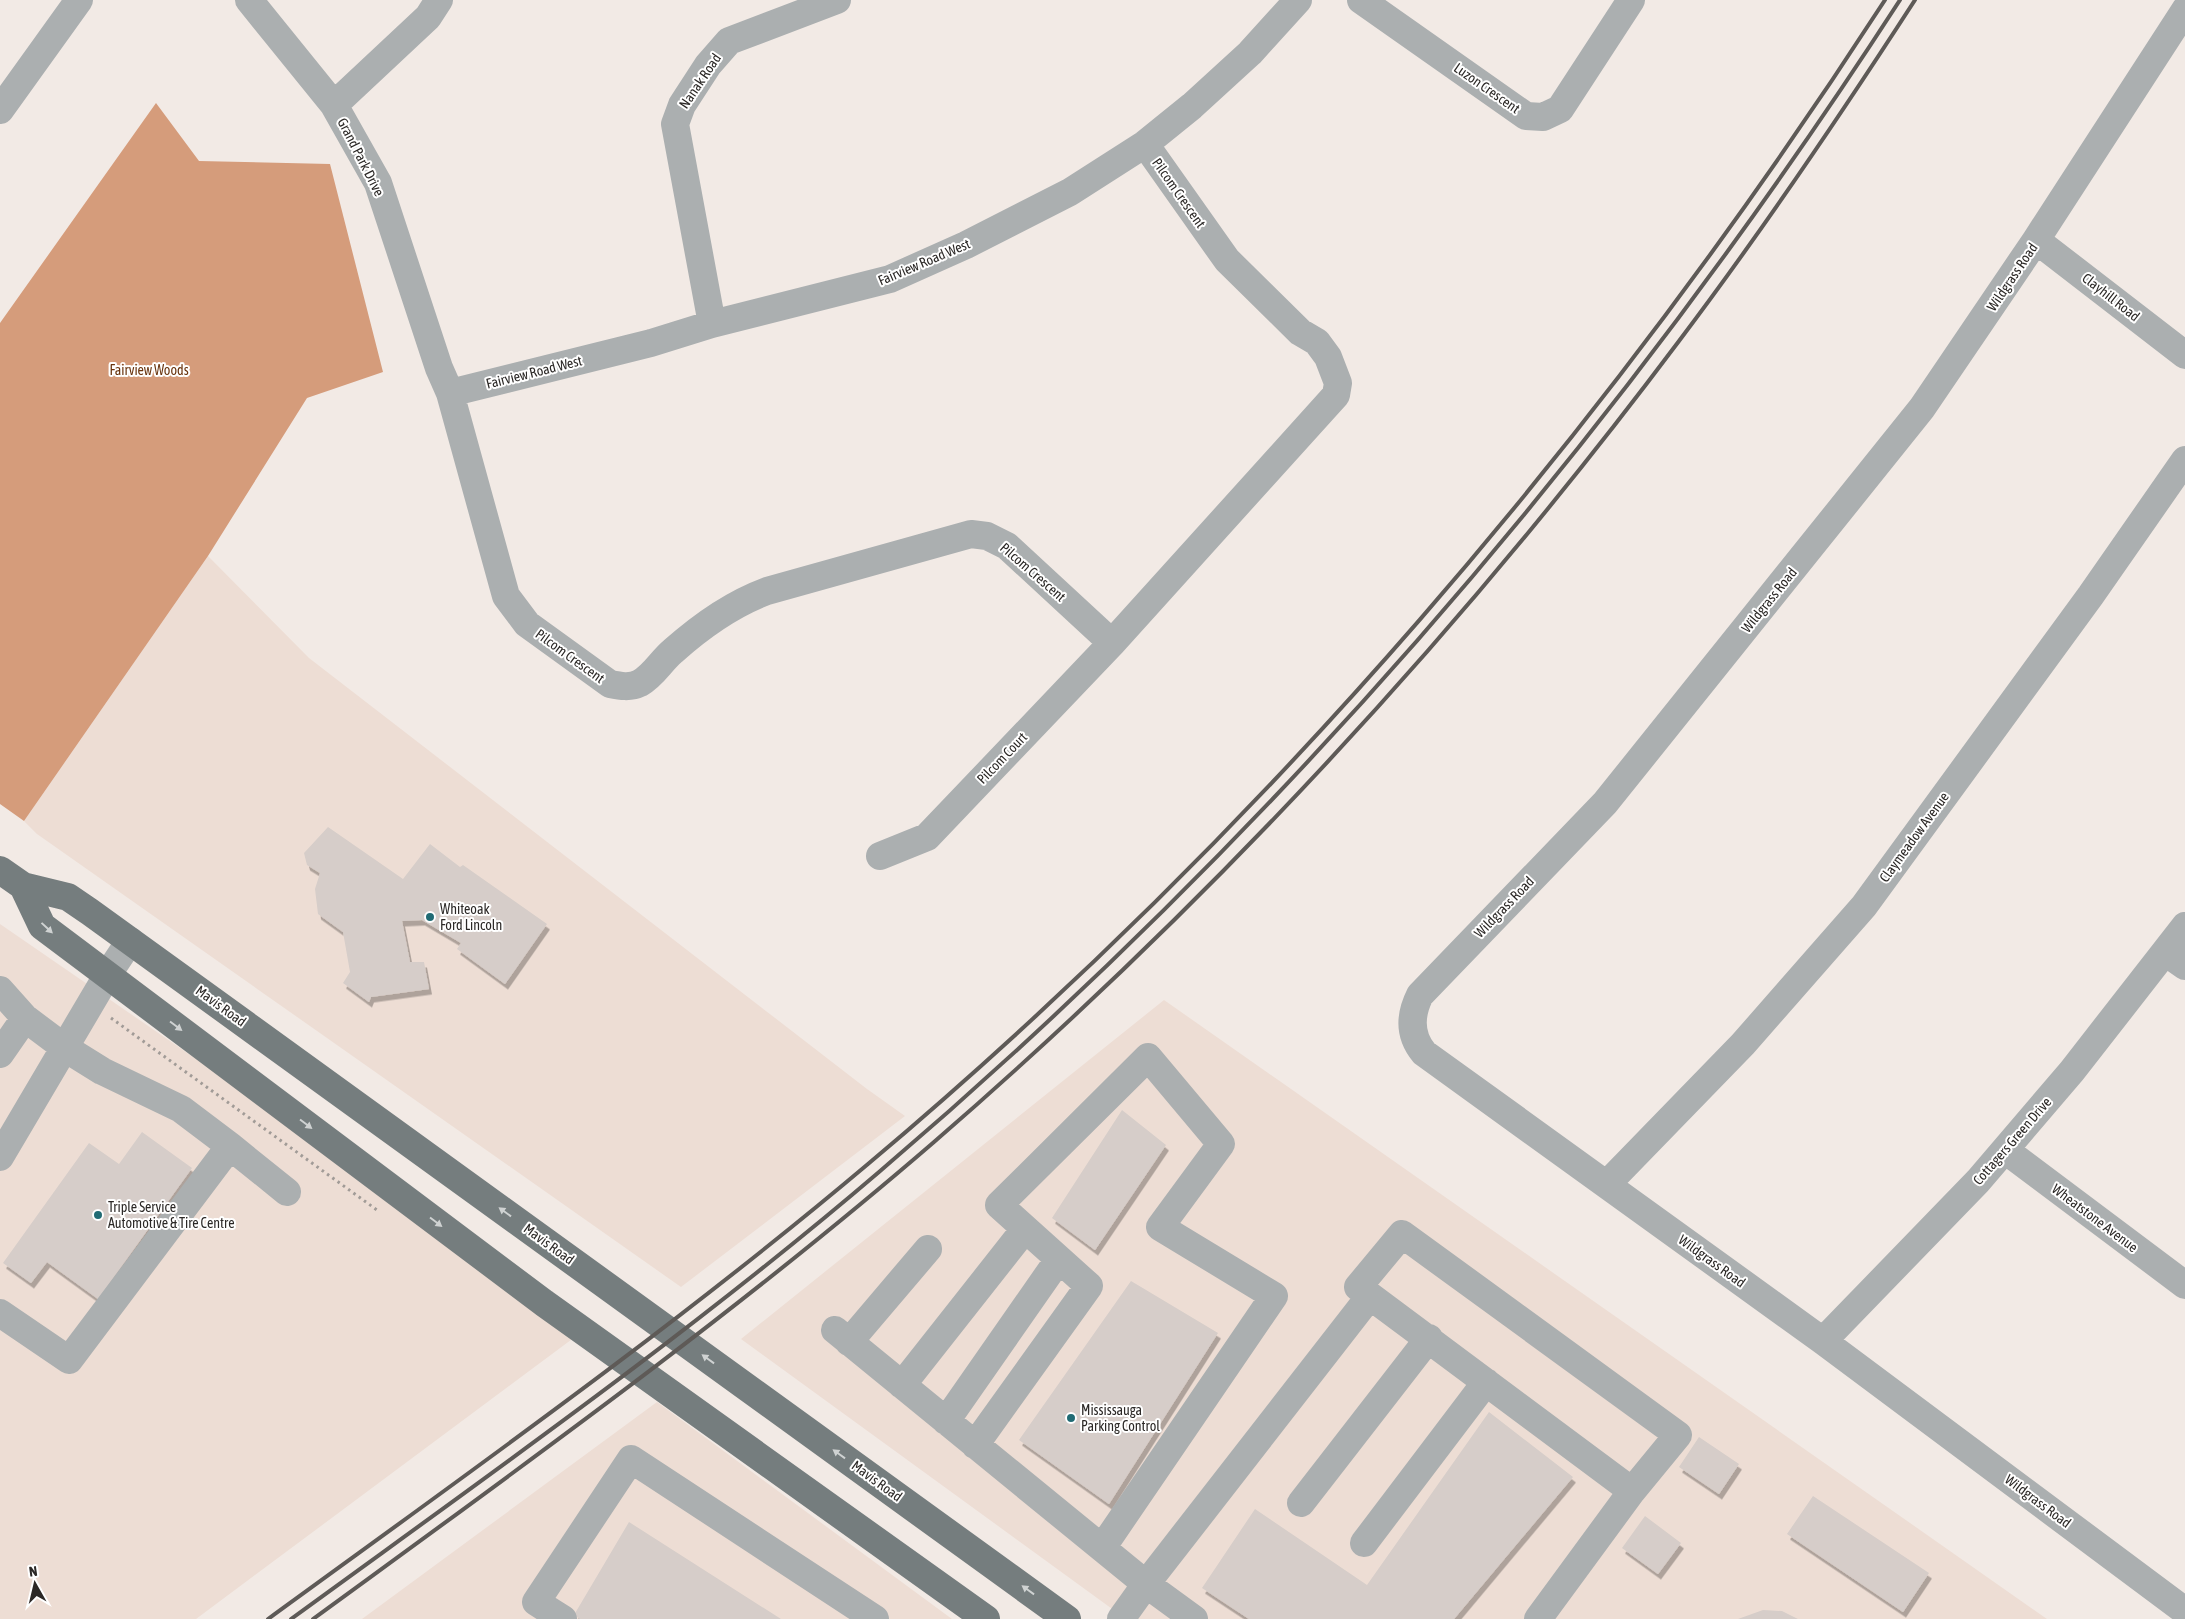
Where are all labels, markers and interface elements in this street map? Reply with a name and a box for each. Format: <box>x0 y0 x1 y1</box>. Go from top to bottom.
street label: Nanak Road <box>676 50 724 112</box>
street label: Luzon Crescent <box>1451 60 1523 116</box>
street label: Grand Park Drive <box>334 115 388 199</box>
street label: Pilcom Crescent <box>1149 155 1209 231</box>
street label: Fairview Road West <box>876 235 972 289</box>
street label: Wildgrass Road <box>1983 240 2041 314</box>
street label: Clayhill Road <box>2079 270 2143 324</box>
street label: Fairview Road West <box>484 352 584 392</box>
park label: Fairview Woods <box>109 362 189 378</box>
street label: Pilcom Crescent <box>997 539 1069 605</box>
street label: Wildgrass Road <box>1738 564 1800 636</box>
street label: Pilcom Crescent <box>532 626 608 686</box>
street label: Pilcom Court <box>974 729 1030 787</box>
street label: Claymeadow Avenue <box>1876 789 1952 885</box>
street label: Wildgrass Road <box>1471 873 1537 941</box>
place label: Whiteoak Ford Lincoln <box>440 901 502 933</box>
marker: Whiteoak Ford Lincoln <box>424 911 436 923</box>
one-way arrow <box>40 922 52 934</box>
street label: Mavis Road <box>193 982 249 1030</box>
one-way arrow <box>169 1021 183 1031</box>
street label: Cottagers Green Drive <box>1970 1094 2054 1188</box>
one-way arrow <box>299 1119 313 1129</box>
street label: Wheatstone Avenue <box>2049 1181 2141 1255</box>
place label: Triple Service Automotive & Tire Centre <box>108 1199 235 1231</box>
one-way arrow <box>498 1207 512 1217</box>
marker: Triple Service Automotive & Tire Centre <box>92 1209 104 1221</box>
one-way arrow <box>429 1216 442 1227</box>
street label: Mavis Road <box>521 1220 577 1268</box>
street label: Wildgrass Road <box>1676 1231 1748 1291</box>
one-way arrow <box>701 1354 715 1364</box>
place label: Mississauga Parking Control <box>1081 1402 1160 1434</box>
marker: Mississauga Parking Control <box>1065 1412 1077 1424</box>
one-way arrow <box>832 1449 846 1459</box>
street label: Mavis Road <box>849 1457 905 1505</box>
street label: Wildgrass Road <box>2002 1471 2074 1531</box>
north arrow <box>10 1559 60 1609</box>
text: N <box>28 1563 38 1580</box>
one-way arrow <box>1022 1585 1035 1596</box>

